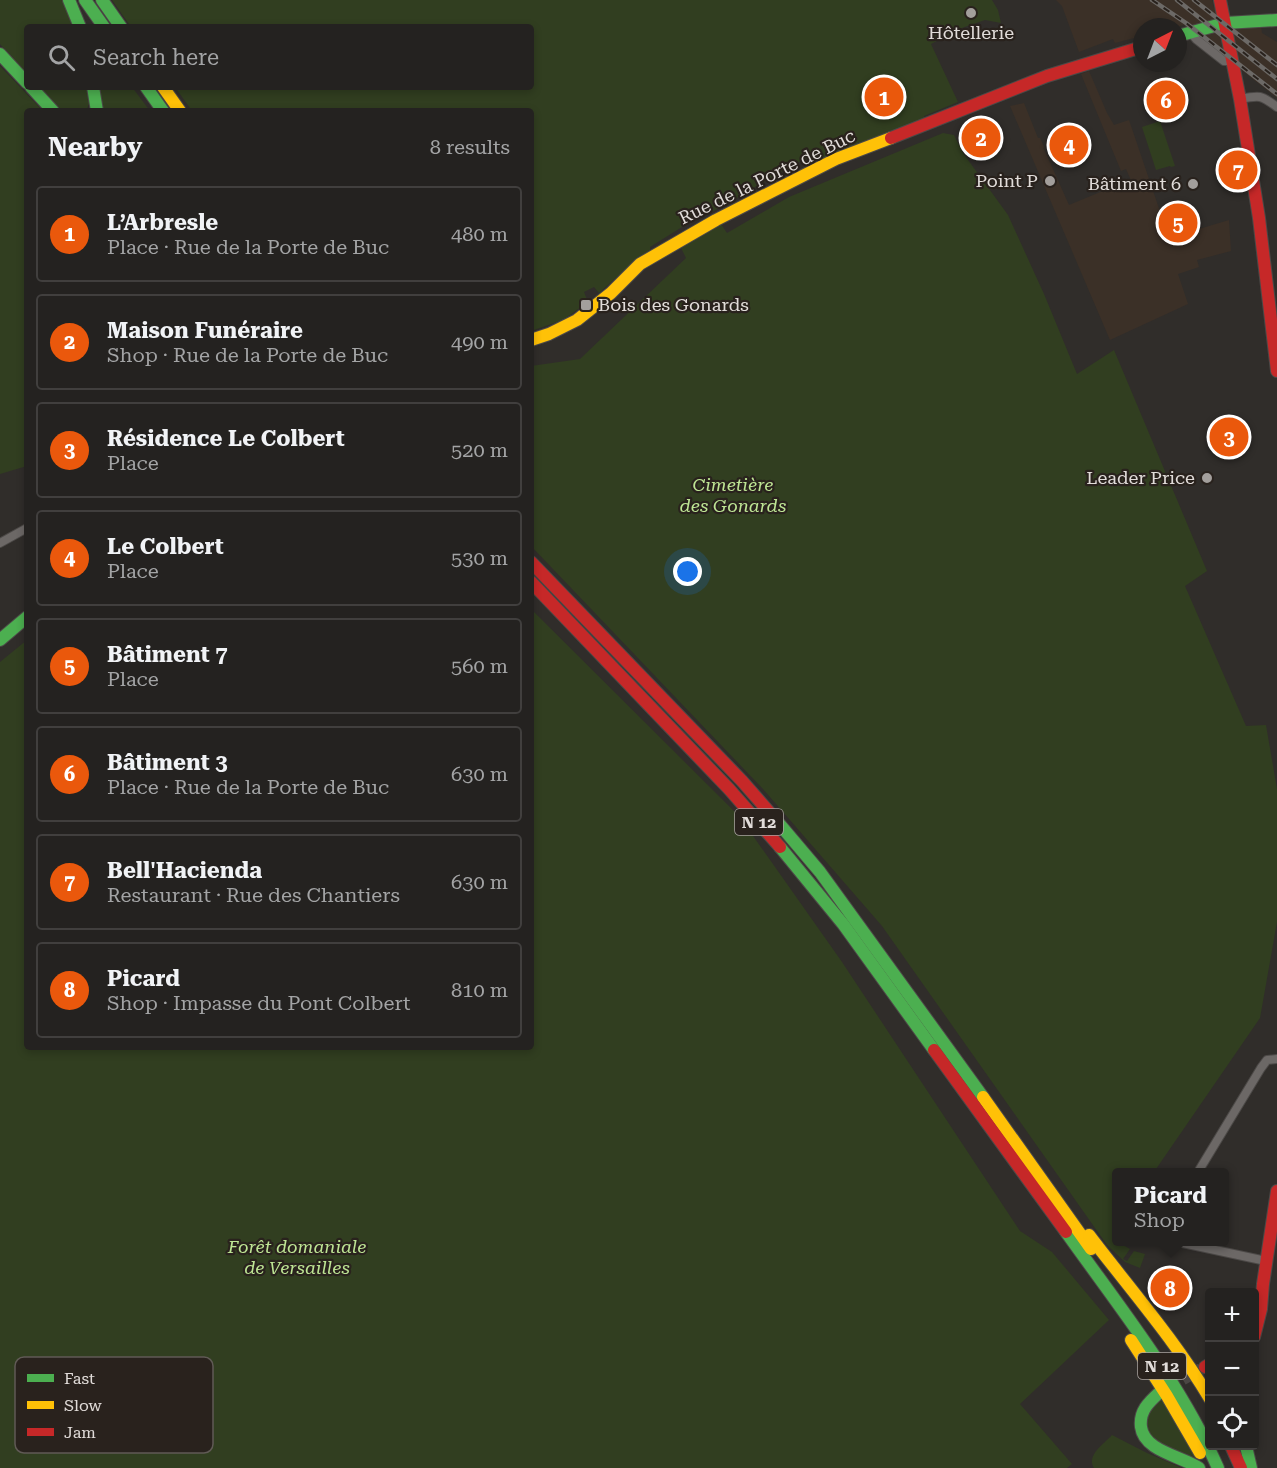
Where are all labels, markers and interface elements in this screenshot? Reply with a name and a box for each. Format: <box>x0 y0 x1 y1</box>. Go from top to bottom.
marker: Hôtellerie <box>964 6 978 20</box>
north arrow <box>1133 18 1187 72</box>
place label: Hôtellerie <box>928 22 1014 43</box>
search box <box>24 24 534 90</box>
icon: search <box>45 41 78 74</box>
text: Search here <box>93 45 219 70</box>
pin: 1 <box>864 74 904 120</box>
pin: 6 <box>1146 78 1186 122</box>
pin: 2 <box>962 116 1000 160</box>
pin: 4 <box>1050 122 1088 168</box>
street label: Rue de la Porte de Buc <box>675 125 858 228</box>
text: Nearby <box>48 132 142 162</box>
text: 8 results <box>430 135 510 159</box>
pin: 7 <box>1218 148 1258 192</box>
place label: Point P <box>976 170 1038 191</box>
place label: Bâtiment 6 <box>1088 173 1181 194</box>
marker: Point P <box>1043 174 1057 188</box>
marker: Bâtiment 6 <box>1186 177 1200 191</box>
pin: 5 <box>1158 200 1198 246</box>
text: L’Arbresle <box>107 210 218 235</box>
text: 1 <box>64 222 75 246</box>
text: 480 m <box>451 222 508 246</box>
text: Place · Rue de la Porte de Buc <box>107 235 389 259</box>
place label: Bois des Gonards <box>598 294 749 315</box>
marker: Bois des Gonards <box>579 298 593 312</box>
text: Maison Funéraire <box>107 318 303 343</box>
text: 2 <box>64 330 75 354</box>
text: 490 m <box>451 330 508 354</box>
text: Shop · Rue de la Porte de Buc <box>107 343 388 367</box>
pin: 3 <box>1210 414 1248 460</box>
text: Résidence Le Colbert <box>107 426 345 451</box>
text: 3 <box>64 438 75 462</box>
text: 520 m <box>451 438 508 462</box>
text: Place <box>107 451 159 475</box>
place label: Leader Price <box>1086 467 1195 488</box>
marker: Leader Price <box>1200 471 1214 485</box>
park label: Cimetière des Gonards <box>680 474 786 516</box>
text: Le Colbert <box>107 534 224 559</box>
text: 4 <box>64 546 75 570</box>
text: 530 m <box>451 546 508 570</box>
your location <box>673 557 702 586</box>
text: Place <box>107 559 159 583</box>
text: Bâtiment 7 <box>107 642 228 667</box>
text: 5 <box>64 654 75 678</box>
text: 560 m <box>451 654 508 678</box>
text: Place <box>107 667 159 691</box>
text: Bâtiment 3 <box>107 750 228 775</box>
text: 6 <box>64 762 75 786</box>
text: 630 m <box>451 762 508 786</box>
text: Place · Rue de la Porte de Buc <box>107 775 389 799</box>
road number: N 12 <box>735 809 783 835</box>
text: Bell'Hacienda <box>107 858 262 883</box>
text: 7 <box>64 870 75 894</box>
text: 630 m <box>451 870 508 894</box>
text: Restaurant · Rue des Chantiers <box>107 883 400 907</box>
text: Picard <box>107 966 180 991</box>
text: 8 <box>64 978 75 1002</box>
text: 810 m <box>451 978 508 1002</box>
text: Shop · Impasse du Pont Colbert <box>107 991 410 1015</box>
popup <box>1112 1168 1229 1246</box>
text: Picard <box>1134 1183 1207 1208</box>
text: Shop <box>1134 1208 1185 1232</box>
park label: Forêt domaniale de Versailles <box>227 1236 366 1278</box>
pin: 8 <box>1150 1266 1190 1310</box>
map controls <box>1205 1288 1259 1450</box>
button: + <box>1205 1288 1259 1342</box>
button: − <box>1205 1342 1259 1396</box>
road number: N 12 <box>1138 1353 1186 1379</box>
legend <box>15 1357 213 1453</box>
text: Fast <box>64 1369 95 1388</box>
text: Slow <box>64 1396 102 1415</box>
button: locate <box>1205 1396 1259 1450</box>
text: Jam <box>64 1423 96 1442</box>

